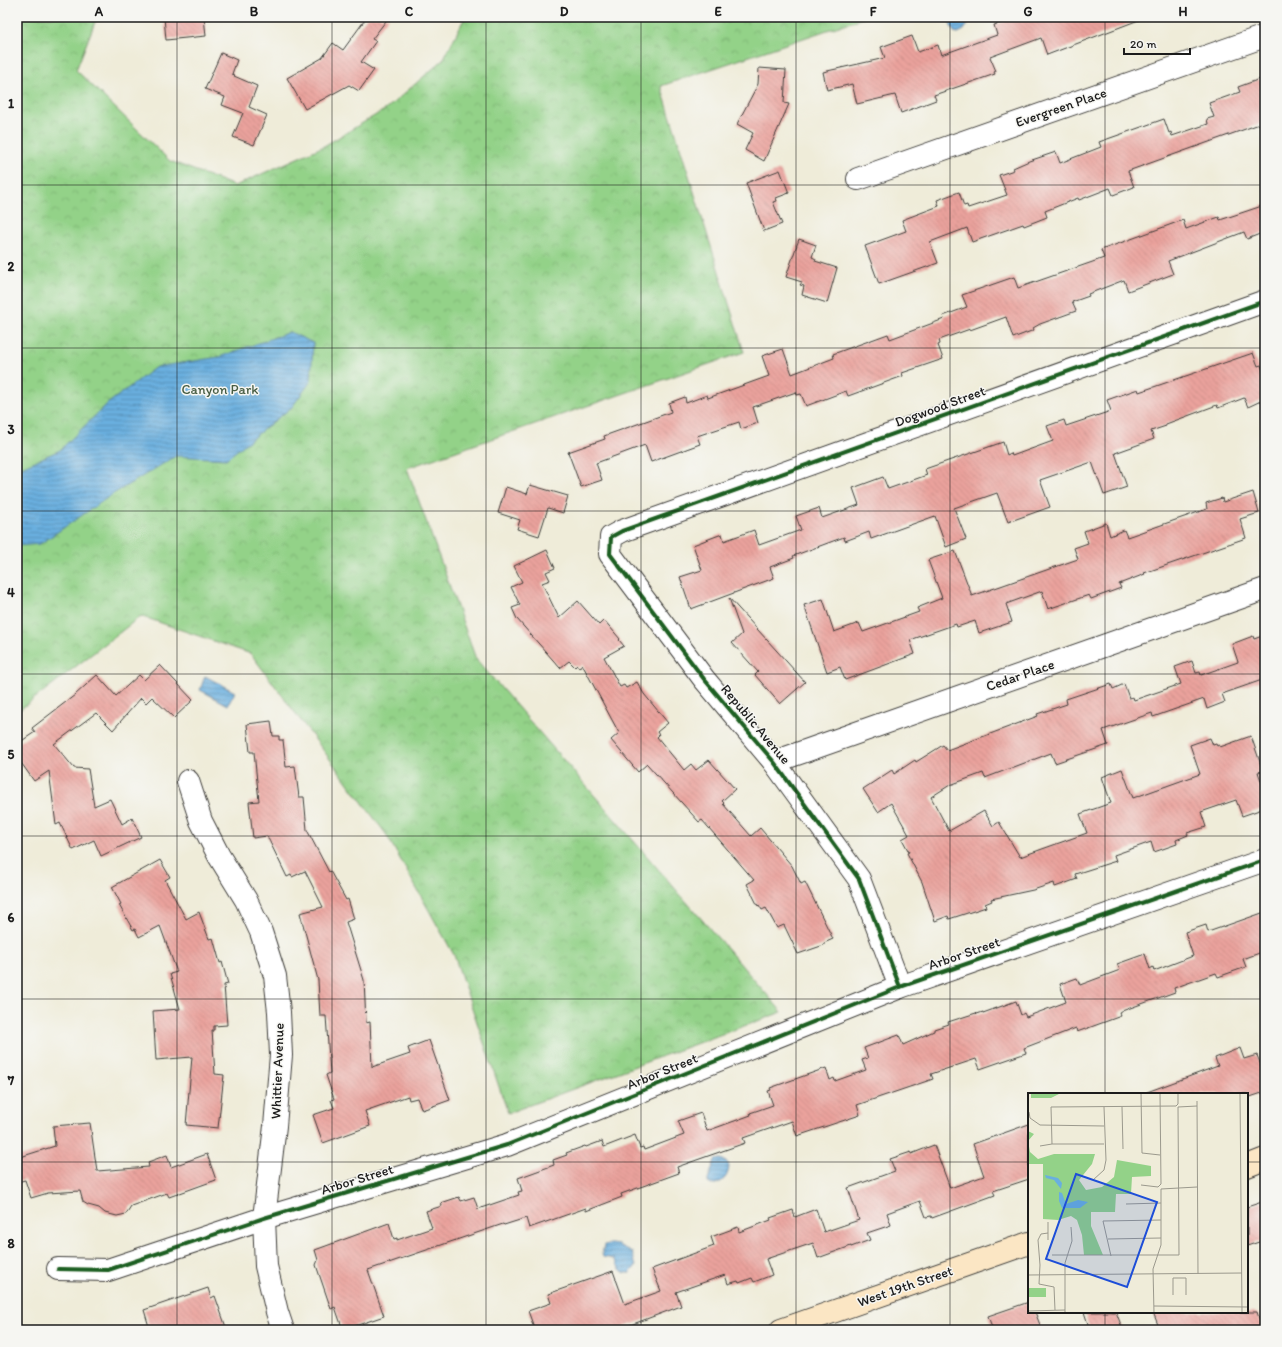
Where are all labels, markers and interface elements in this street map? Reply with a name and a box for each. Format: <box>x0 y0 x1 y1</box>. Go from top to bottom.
text: A <box>94 4 104 19</box>
text: B <box>250 4 259 19</box>
text: C <box>405 4 414 19</box>
text: D <box>560 4 569 19</box>
text: E <box>714 4 722 19</box>
text: F <box>870 4 877 19</box>
text: G <box>1024 4 1033 19</box>
text: H <box>1179 4 1188 19</box>
scale bar <box>1124 30 1190 56</box>
text: 20 m <box>1130 37 1157 51</box>
street label: Evergreen Place <box>1013 84 1109 131</box>
text: 1 <box>8 96 14 111</box>
text: 2 <box>8 259 15 274</box>
park label: Canyon Park <box>182 381 258 398</box>
street label: Dogwood Street <box>893 382 988 431</box>
text: 3 <box>7 422 15 437</box>
text: 4 <box>7 585 15 600</box>
street label: Cedar Place <box>984 656 1057 695</box>
street label: Republic Avenue <box>717 681 794 768</box>
text: 5 <box>8 747 15 762</box>
text: 6 <box>8 910 15 925</box>
street label: Arbor Street <box>926 933 1002 974</box>
street label: Whittier Avenue <box>267 1022 288 1119</box>
street label: Arbor Street <box>624 1050 700 1093</box>
text: 7 <box>7 1073 15 1088</box>
inset map <box>1028 1093 1248 1313</box>
street label: Arbor Street <box>319 1160 395 1199</box>
text: 8 <box>7 1236 15 1251</box>
street label: West 19th Street <box>855 1262 955 1311</box>

